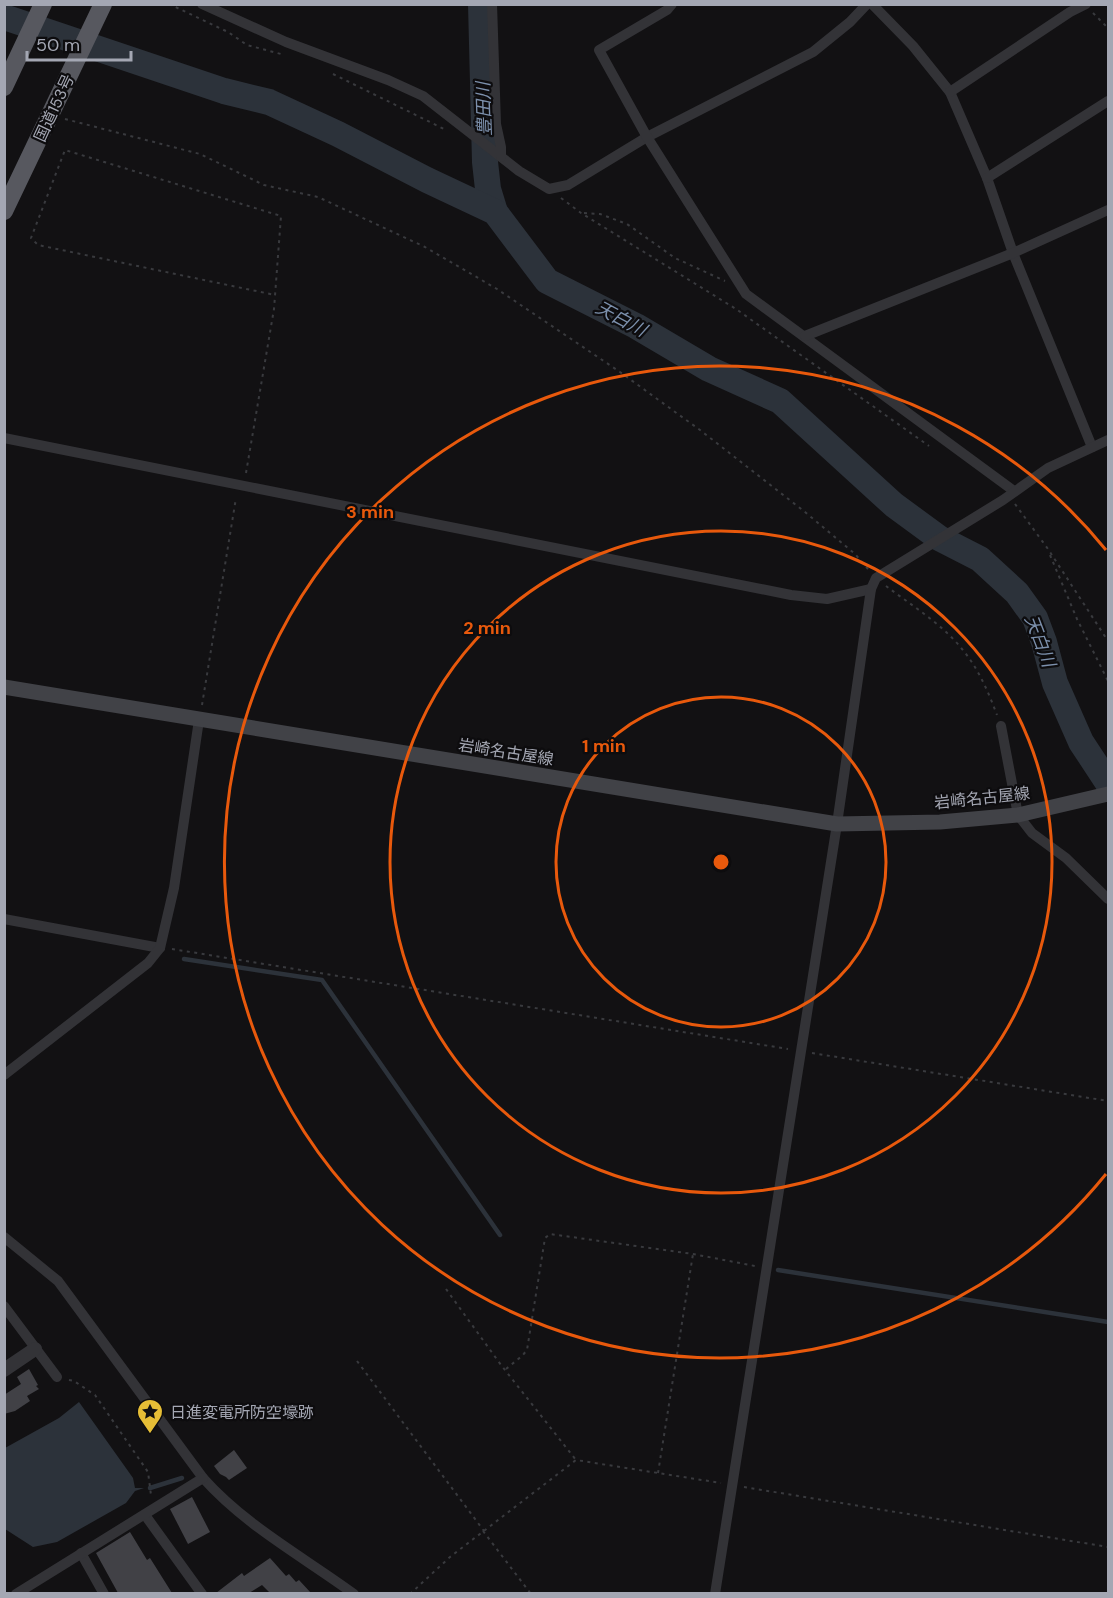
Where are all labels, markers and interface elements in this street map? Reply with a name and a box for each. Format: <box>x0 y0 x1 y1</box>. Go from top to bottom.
scale bar <box>27 24 130 62</box>
text: 50 m <box>36 33 80 57</box>
street label: 国道153号 <box>29 71 79 145</box>
water label: 豊田川 <box>471 80 497 136</box>
water label: 天白川 <box>592 296 652 343</box>
text: 3 min <box>346 500 394 524</box>
water label: 天白川 <box>1019 611 1062 672</box>
text: 2 min <box>463 616 511 640</box>
street label: 岩崎名古屋線 <box>457 734 555 770</box>
text: 1 min <box>582 734 626 758</box>
street label: 岩崎名古屋線 <box>933 783 1031 813</box>
centre of rings <box>711 852 731 872</box>
place icon: 日進変電所防空壕跡 <box>135 1397 165 1435</box>
place label: 日進変電所防空壕跡 <box>170 1402 314 1423</box>

